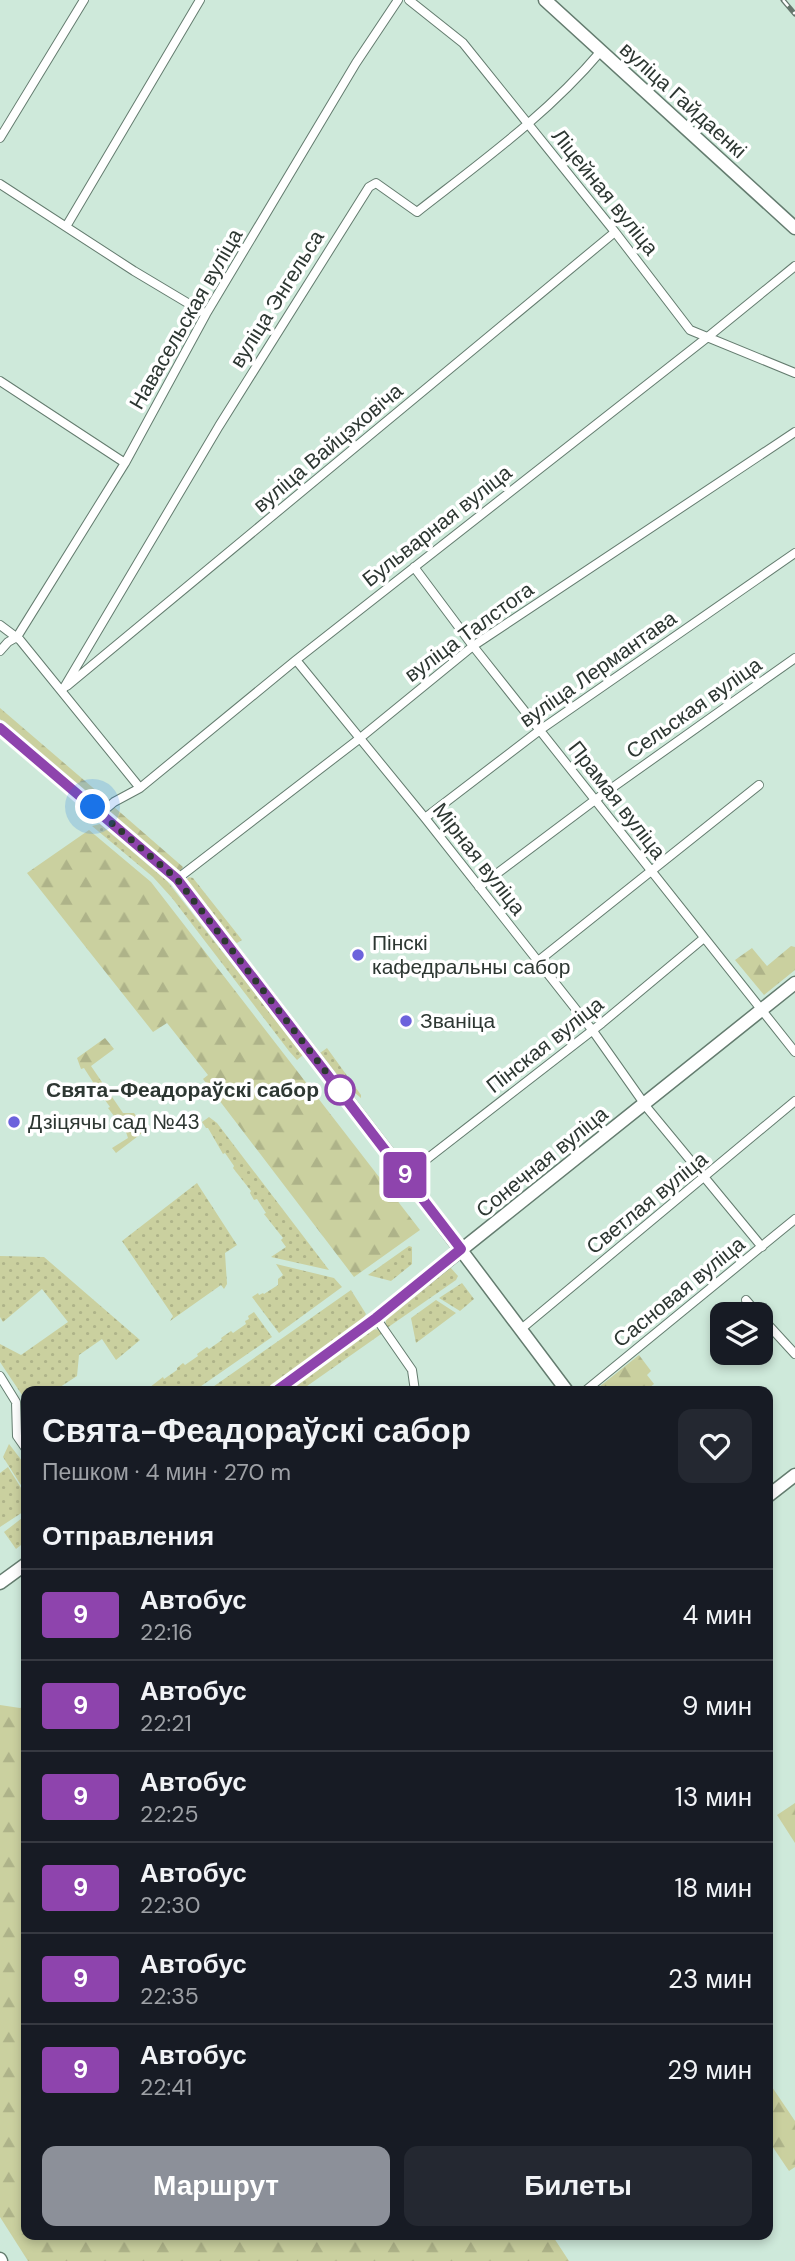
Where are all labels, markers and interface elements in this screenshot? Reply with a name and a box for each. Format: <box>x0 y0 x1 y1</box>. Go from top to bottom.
street label: вуліца Гайдаенкі <box>614 36 752 164</box>
street label: Ліцейная вуліца <box>545 123 665 261</box>
street label: Навасельская вуліца <box>123 223 249 414</box>
street label: вуліца Энгельса <box>223 225 331 373</box>
street label: вуліца Вайцэховіча <box>247 377 409 519</box>
street label: Бульварная вуліца <box>356 459 518 593</box>
street label: вуліца Талстога <box>399 575 539 688</box>
street label: вуліца Лермантава <box>514 604 682 734</box>
street label: Сельская вуліца <box>621 651 768 765</box>
street label: Прамая вуліца <box>562 735 672 865</box>
your location <box>75 789 110 824</box>
street label: Мірная вуліца <box>426 797 532 921</box>
place label: Пінскі кафедральны сабор <box>372 929 570 981</box>
marker: Пінскі кафедральны сабор <box>350 947 366 963</box>
street label: Пінская вуліца <box>481 990 610 1100</box>
place label: Званіца <box>420 1007 496 1035</box>
marker: Званіца <box>398 1013 414 1029</box>
marker: Свята-Феадораўскі сабор <box>325 1075 355 1105</box>
place label: Свята-Феадораўскі сабор <box>46 1076 319 1104</box>
street label: Сонечная вуліца <box>470 1100 614 1224</box>
place label: Дзіцячы сад №43 <box>28 1108 200 1136</box>
marker: Дзіцячы сад №43 <box>6 1114 22 1130</box>
street label: Светлая вуліца <box>580 1145 714 1261</box>
line badge: 9 <box>382 1152 428 1198</box>
text: 9 <box>397 1159 413 1190</box>
street label: Сасновая вуліца <box>607 1230 751 1354</box>
map controls <box>710 1302 773 1365</box>
button: layers <box>710 1302 773 1365</box>
text: Свята-Феадораўскі сабор <box>42 1409 471 1452</box>
button: heart <box>678 1409 752 1483</box>
text: Пешком · 4 мин · 270 m <box>42 1457 291 1487</box>
text: Отправления <box>42 1519 214 1553</box>
text: Автобус <box>140 1583 247 1617</box>
text: 4 мин <box>683 1598 752 1632</box>
text: 9 <box>73 1599 88 1630</box>
text: 22:16 <box>140 1617 193 1647</box>
text: Автобус <box>140 1674 247 1708</box>
text: 9 мин <box>682 1689 752 1723</box>
text: 9 <box>73 1690 88 1721</box>
text: 22:21 <box>140 1708 192 1738</box>
text: Автобус <box>140 1765 247 1799</box>
text: 13 мин <box>675 1780 752 1814</box>
text: 9 <box>73 1781 88 1812</box>
text: 22:25 <box>140 1799 198 1829</box>
text: Автобус <box>140 1856 247 1890</box>
text: 18 мин <box>674 1871 752 1905</box>
text: 9 <box>73 1872 88 1903</box>
text: 22:30 <box>140 1890 200 1920</box>
text: Автобус <box>140 1947 247 1981</box>
text: 23 мин <box>668 1962 752 1996</box>
text: 9 <box>73 1963 88 1994</box>
text: 22:35 <box>140 1981 199 2011</box>
text: Автобус <box>140 2038 247 2072</box>
text: 29 мин <box>667 2053 752 2087</box>
text: 9 <box>73 2054 88 2085</box>
text: 22:41 <box>140 2072 192 2102</box>
button: Маршрут <box>42 2146 390 2226</box>
button: Билеты <box>404 2146 752 2226</box>

